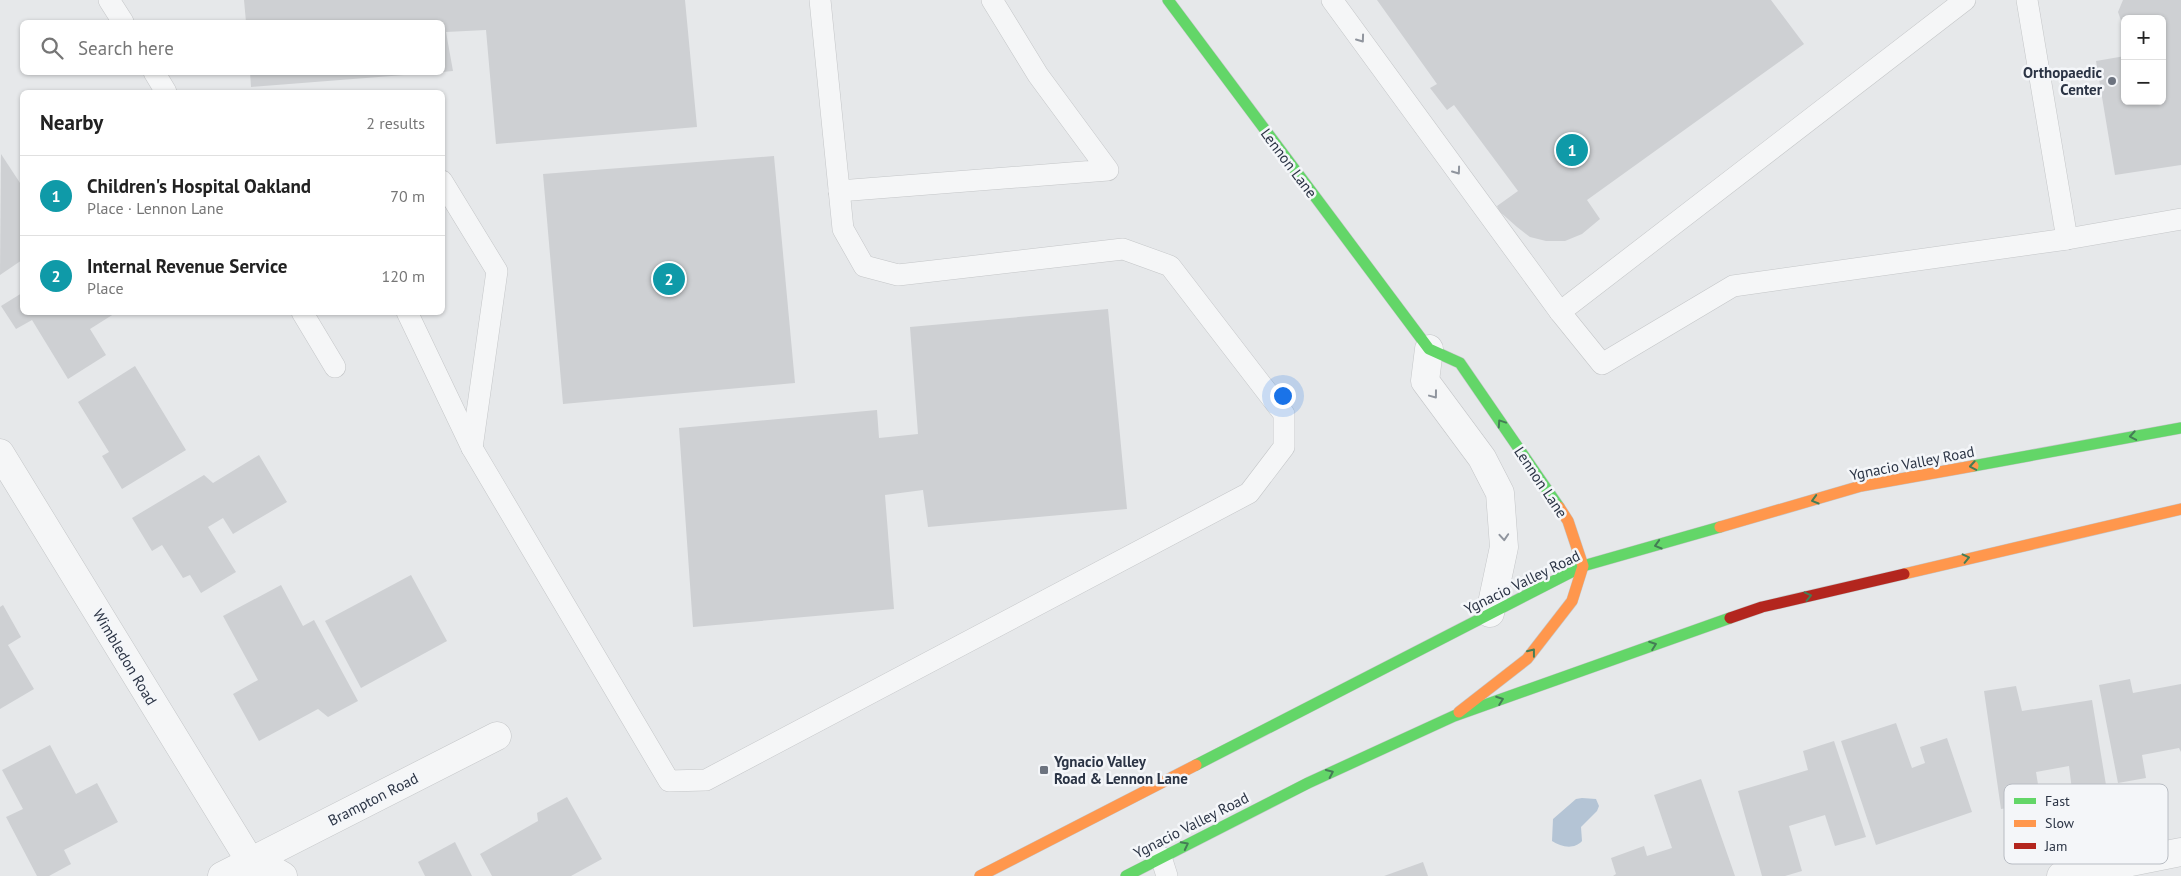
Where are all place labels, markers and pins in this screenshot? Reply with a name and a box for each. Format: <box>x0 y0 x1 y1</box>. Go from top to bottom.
place label: Orthopaedic Center <box>2023 63 2103 99</box>
marker: Orthopaedic Center <box>2106 75 2118 87</box>
pin: 1 <box>1556 131 1588 169</box>
pin: 2 <box>653 260 685 298</box>
place label: Ygnacio Valley Road & Lennon Lane <box>1053 752 1188 788</box>
marker: Ygnacio Valley Road & Lennon Lane <box>1038 764 1050 776</box>

